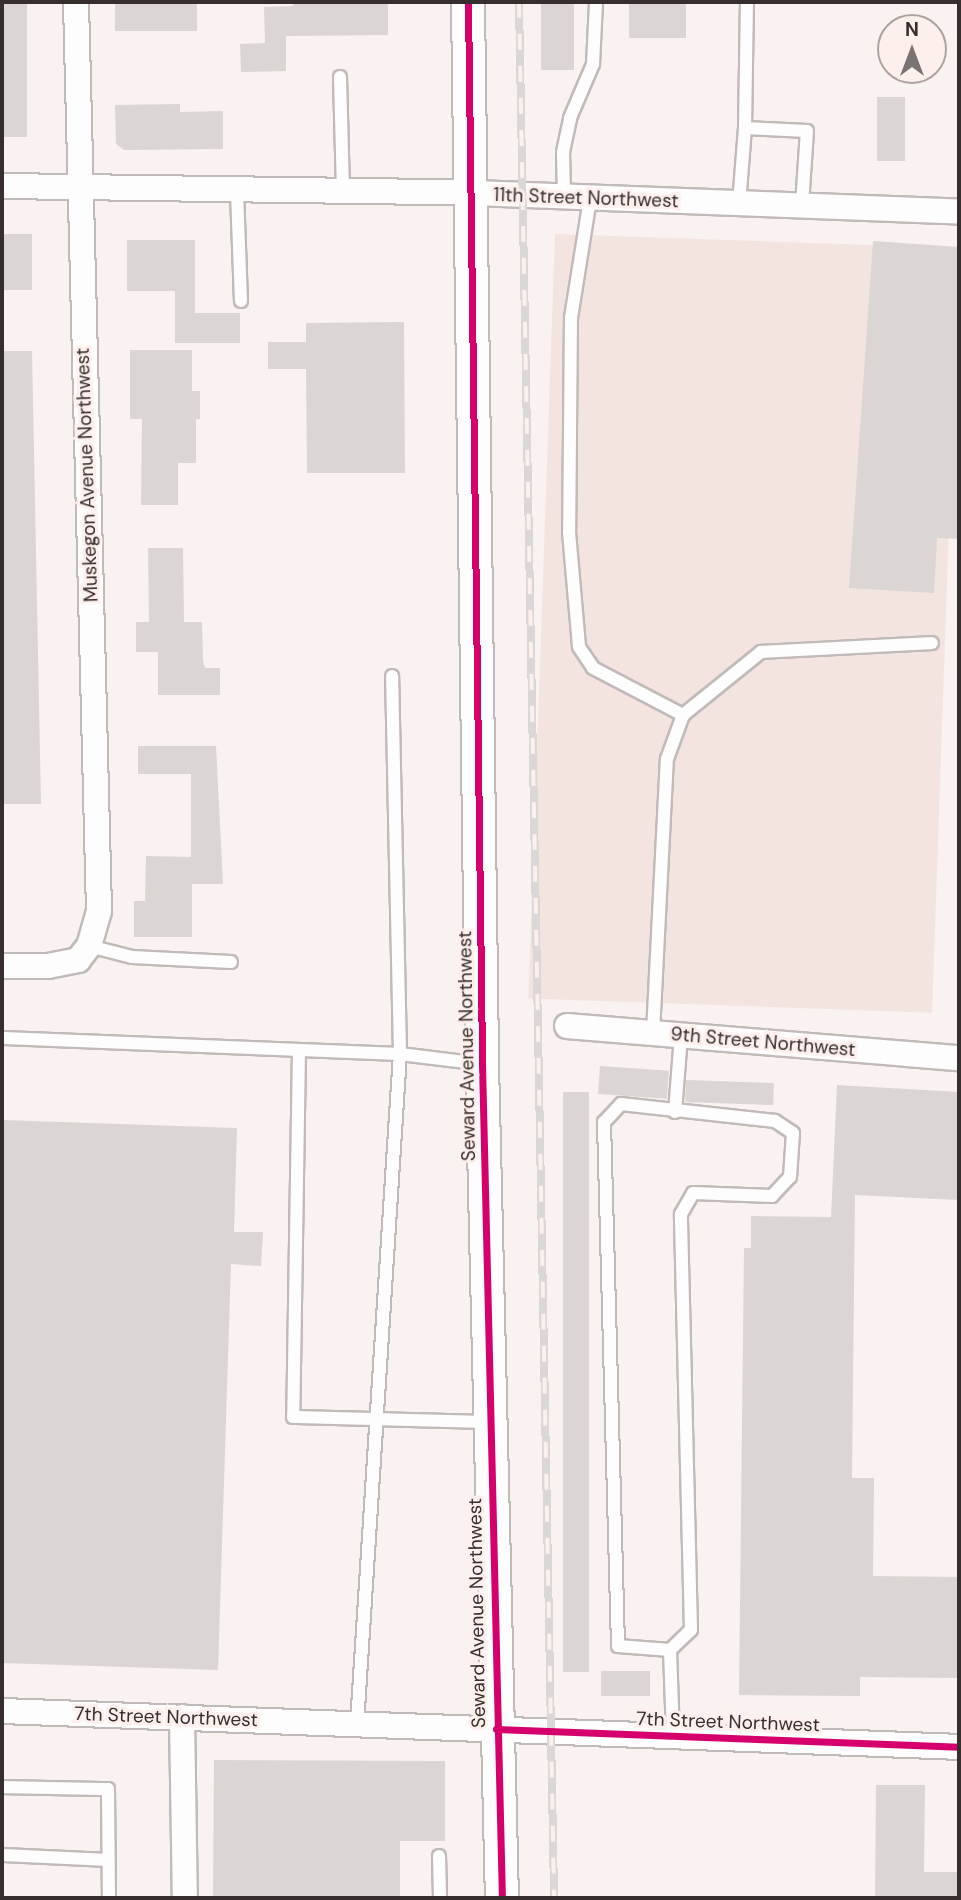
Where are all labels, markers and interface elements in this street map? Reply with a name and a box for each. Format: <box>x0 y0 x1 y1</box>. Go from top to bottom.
north arrow <box>877 14 947 84</box>
text: N <box>905 17 919 42</box>
street label: 11th Street Northwest <box>493 183 679 213</box>
street label: Muskegon Avenue Northwest <box>71 347 103 603</box>
street label: Seward Avenue Northwest <box>454 931 480 1161</box>
street label: 9th Street Northwest <box>670 1023 856 1061</box>
street label: Seward Avenue Northwest <box>464 1498 490 1728</box>
street label: 7th Street Northwest <box>74 1702 258 1732</box>
street label: 7th Street Northwest <box>636 1707 820 1737</box>

